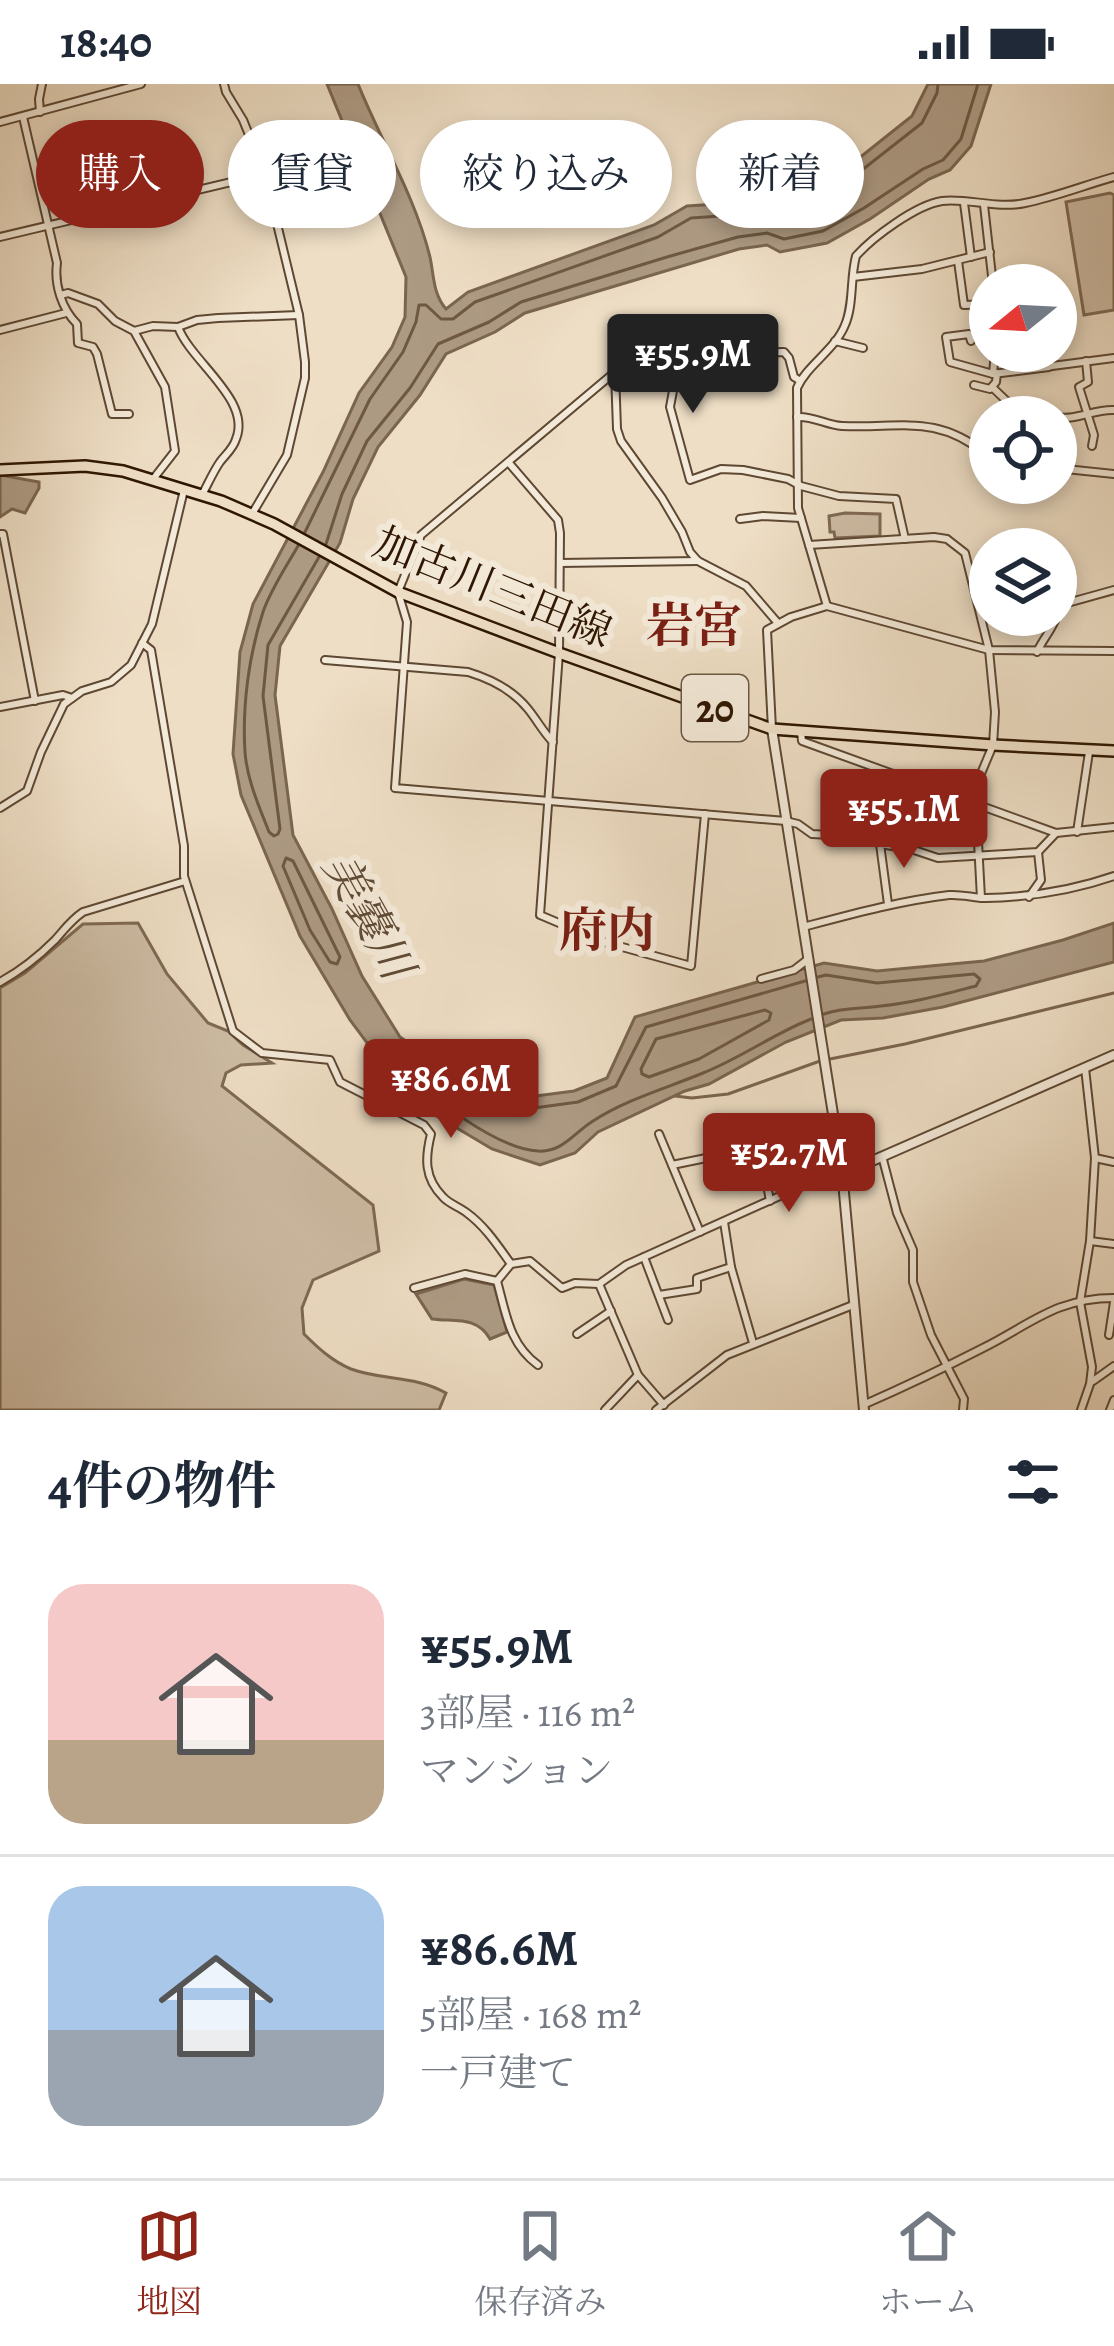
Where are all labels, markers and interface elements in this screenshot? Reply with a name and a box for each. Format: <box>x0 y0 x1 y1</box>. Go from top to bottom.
text: 18:40 <box>60 11 152 73</box>
chip: 購入 <box>36 120 204 228</box>
chip: 賃貸 <box>228 120 396 228</box>
chip: 絞り込み <box>420 120 672 228</box>
chip: 新着 <box>696 120 864 228</box>
north arrow <box>969 264 1077 372</box>
map controls <box>969 264 1077 636</box>
pin: ¥55.9M <box>595 314 791 416</box>
text: ¥55.9M <box>634 326 752 379</box>
button: locate <box>969 396 1077 504</box>
street label: 加古川三田線 <box>365 513 621 661</box>
button: layers <box>969 528 1077 636</box>
district label: 岩宮 <box>646 593 742 659</box>
road number: 20 <box>682 675 748 741</box>
pin: ¥55.1M <box>806 769 1002 871</box>
text: ¥55.1M <box>847 781 961 834</box>
water label: 美嚢川 <box>308 842 430 994</box>
district label: 府内 <box>559 898 655 964</box>
pin: ¥86.6M <box>353 1039 549 1141</box>
text: ¥86.6M <box>390 1051 512 1104</box>
pin: ¥52.7M <box>691 1113 887 1215</box>
text: ¥52.7M <box>730 1125 848 1178</box>
icon: filters <box>1000 1449 1066 1515</box>
text: 4件の物件 <box>48 1451 276 1521</box>
text: ¥55.9M <box>420 1611 573 1681</box>
icon: home <box>144 1632 288 1776</box>
text: 3部屋 · 116 m² <box>420 1686 635 1739</box>
text: マンション <box>420 1744 613 1797</box>
text: ¥86.6M <box>420 1913 578 1983</box>
icon: home <box>144 1934 288 2078</box>
text: 5部屋 · 168 m² <box>420 1988 641 2041</box>
text: 一戸建て <box>420 2046 576 2099</box>
tab: 地図 <box>136 2203 202 2324</box>
tab: 保存済み <box>474 2203 606 2324</box>
tab: ホーム <box>879 2203 978 2324</box>

